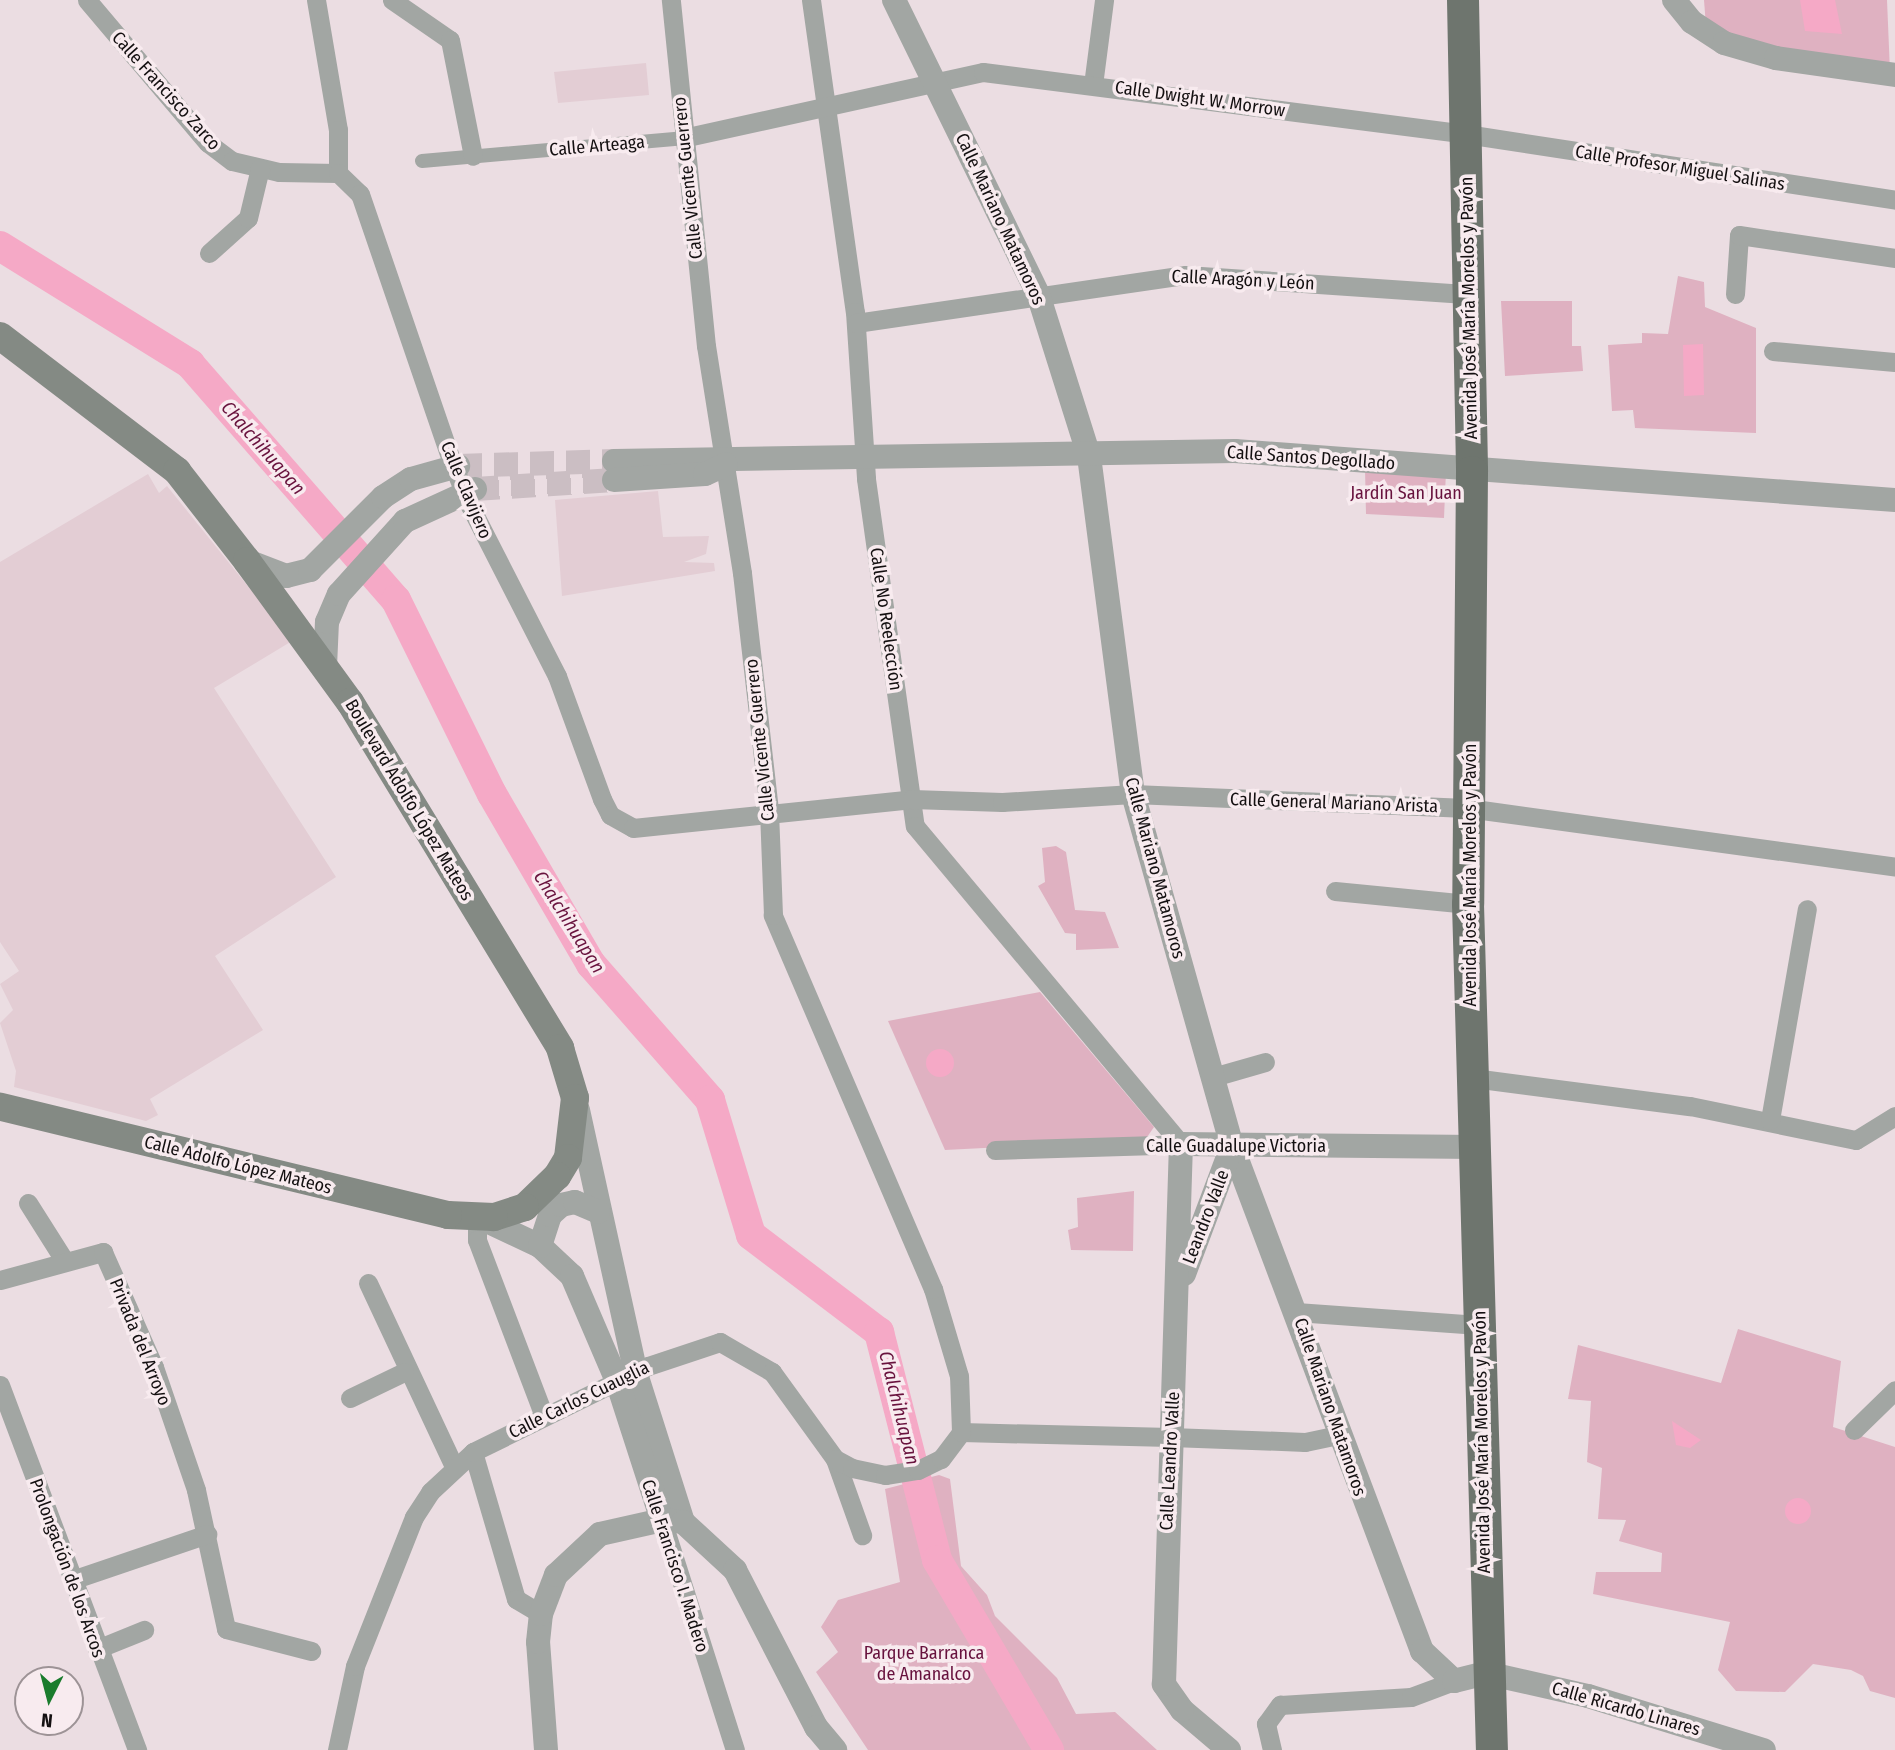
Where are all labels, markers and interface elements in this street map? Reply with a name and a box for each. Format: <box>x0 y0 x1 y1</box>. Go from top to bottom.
street label: Calle Francisco Zarco <box>107 27 225 155</box>
street label: Calle Dwight W. Morrow <box>1114 76 1286 122</box>
street label: Calle Vicente Guerrero <box>669 96 707 260</box>
street label: Calle Mariano Matamoros <box>951 130 1049 308</box>
street label: Calle Arteaga <box>548 131 646 161</box>
street label: Calle Profesor Miguel Salinas <box>1574 141 1786 195</box>
street label: Avenida José María Morelos y Pavón <box>1456 176 1482 440</box>
street label: Calle Aragón y León <box>1171 265 1315 295</box>
water label: Chalchihuapan <box>216 397 310 499</box>
street label: Calle Clavijero <box>436 438 496 542</box>
street label: Calle Santos Degollado <box>1226 441 1396 475</box>
park label: Jardín San Juan <box>1350 482 1462 504</box>
street label: Calle No Reelección <box>865 546 907 692</box>
street label: Calle Vicente Guerrero <box>741 658 779 822</box>
street label: Boulevard Adolfo López Mateos <box>340 696 478 904</box>
street label: Avenida José María Morelos y Pavón <box>1459 744 1481 1006</box>
street label: Calle Mariano Matamoros <box>1120 775 1190 961</box>
street label: Calle General Mariano Arista <box>1230 789 1438 817</box>
water label: Chalchihuapan <box>529 867 609 977</box>
street label: Calle Adolfo López Mateos <box>142 1131 334 1199</box>
street label: Calle Guadalupe Victoria <box>1146 1135 1326 1157</box>
street label: Leandro Valle <box>1178 1167 1234 1267</box>
street label: Privada del Arroyo <box>105 1275 175 1409</box>
street label: Avenida José María Morelos y Pavón <box>1469 1310 1495 1574</box>
street label: Calle Mariano Matamoros <box>1289 1315 1371 1499</box>
water label: Chalchihuapan <box>874 1349 924 1467</box>
street label: Calle Carlos Cuauglia <box>505 1357 653 1443</box>
street label: Calle Leandro Valle <box>1156 1391 1184 1531</box>
street label: Prolongación de los Arcos <box>25 1476 109 1660</box>
street label: Calle Francisco I. Madero <box>637 1477 713 1655</box>
park label: Parque Barranca de Amanalco <box>864 1643 984 1686</box>
north arrow <box>14 1666 84 1736</box>
street label: Calle Ricardo Linares <box>1549 1678 1703 1740</box>
text: N <box>40 1708 54 1732</box>

